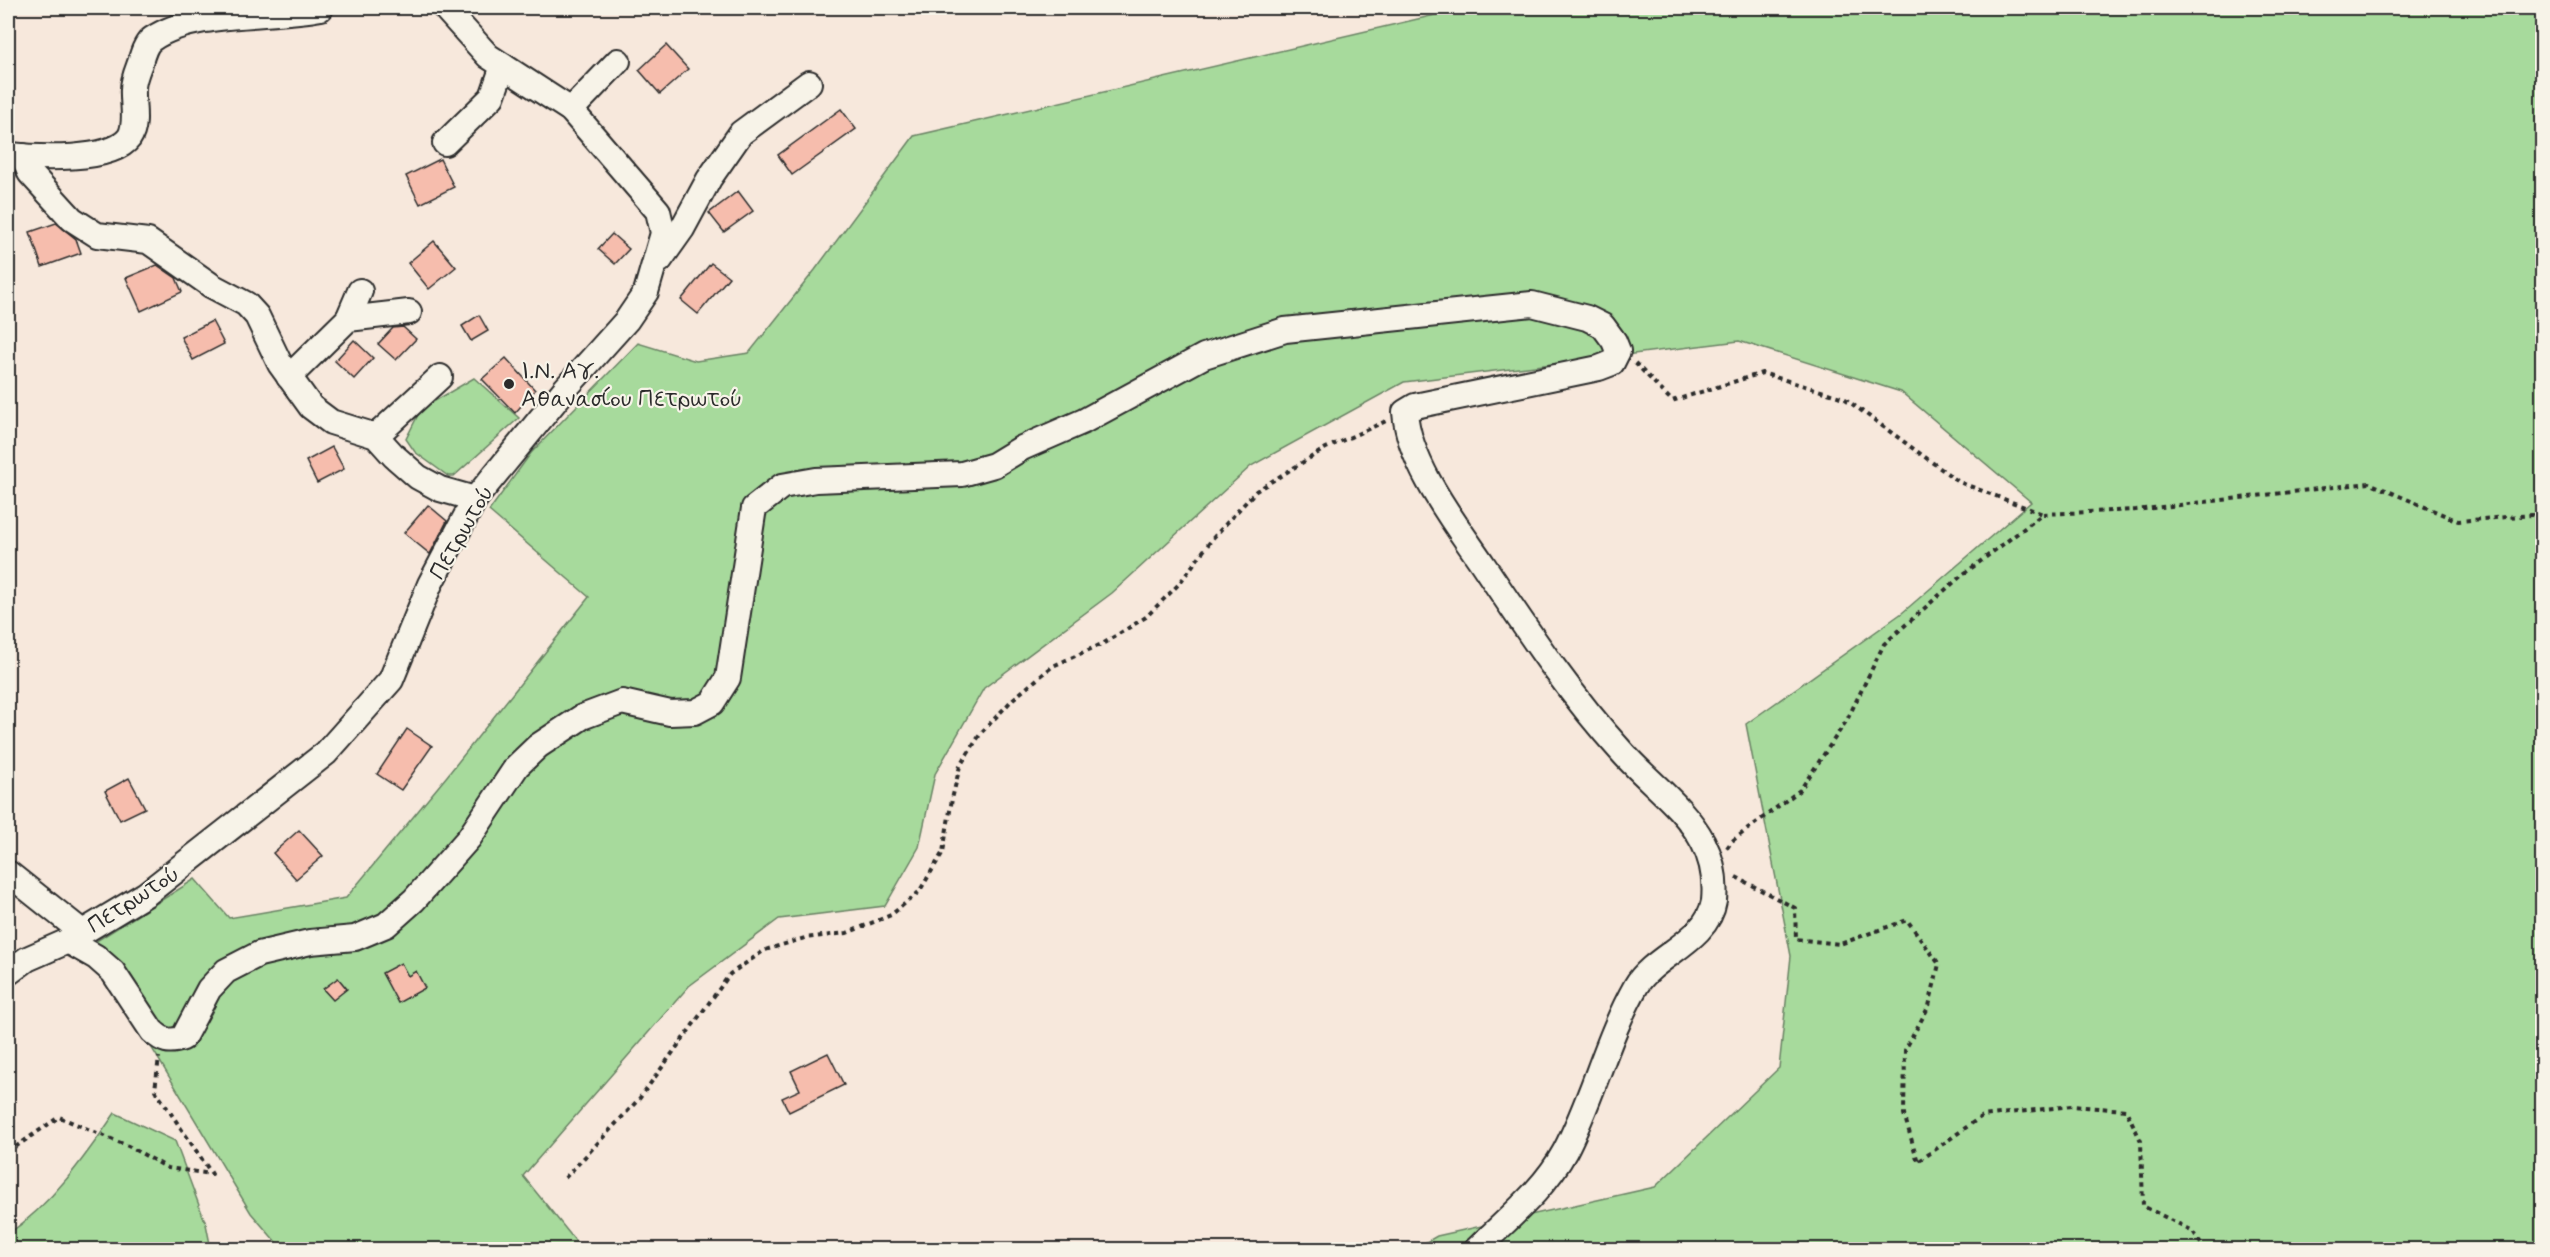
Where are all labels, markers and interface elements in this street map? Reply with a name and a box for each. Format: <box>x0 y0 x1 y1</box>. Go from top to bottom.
place label: Ι.Ν. Αγ. Αθανασίου Πετρωτού <box>521 356 742 415</box>
marker: Ι.Ν. Αγ. Αθανασίου Πετρωτού <box>502 377 516 391</box>
street label: Πετρωτού <box>423 480 502 586</box>
street label: Πετρωτού <box>82 859 186 942</box>

